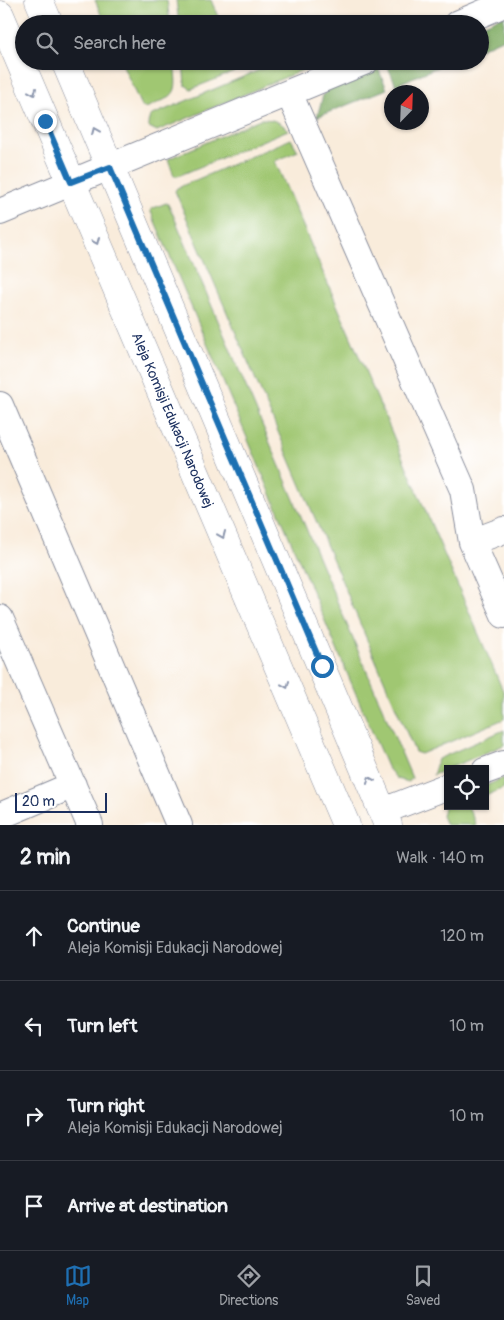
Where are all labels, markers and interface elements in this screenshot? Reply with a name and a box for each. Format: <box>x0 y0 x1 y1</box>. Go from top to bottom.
search box <box>15 15 489 70</box>
icon: search <box>33 29 61 57</box>
text: Search here <box>73 31 166 55</box>
north arrow <box>384 85 429 130</box>
one-way arrow <box>26 87 37 96</box>
route end <box>34 110 57 133</box>
one-way arrow <box>90 127 101 136</box>
one-way arrow <box>90 236 101 245</box>
street label: Aleja Komisji Edukacji Narodowej <box>128 330 217 510</box>
one-way arrow <box>216 530 227 539</box>
route start <box>311 655 334 678</box>
one-way arrow <box>280 680 291 689</box>
map controls <box>444 765 489 810</box>
button: locate <box>444 765 489 810</box>
one-way arrow <box>366 776 376 785</box>
scale bar <box>15 790 108 813</box>
text: 20 m <box>22 793 55 810</box>
text: 2 min <box>20 844 70 871</box>
text: Walk · 140 m <box>396 848 484 868</box>
text: Continue <box>67 914 140 938</box>
icon: ahead <box>20 922 48 950</box>
text: 120 m <box>440 926 484 946</box>
text: Aleja Komisji Edukacji Narodowej <box>67 938 283 958</box>
icon: left <box>20 1012 48 1040</box>
text: Turn left <box>67 1014 137 1038</box>
text: 10 m <box>449 1016 484 1036</box>
text: Turn right <box>67 1094 145 1118</box>
icon: right <box>20 1102 48 1130</box>
text: 10 m <box>449 1106 484 1126</box>
text: Aleja Komisji Edukacji Narodowej <box>67 1118 283 1138</box>
icon: arrive <box>20 1192 48 1220</box>
text: Arrive at destination <box>67 1194 228 1218</box>
tab: Map <box>64 1262 92 1309</box>
tab: Directions <box>219 1262 278 1309</box>
tab: Saved <box>406 1262 440 1309</box>

